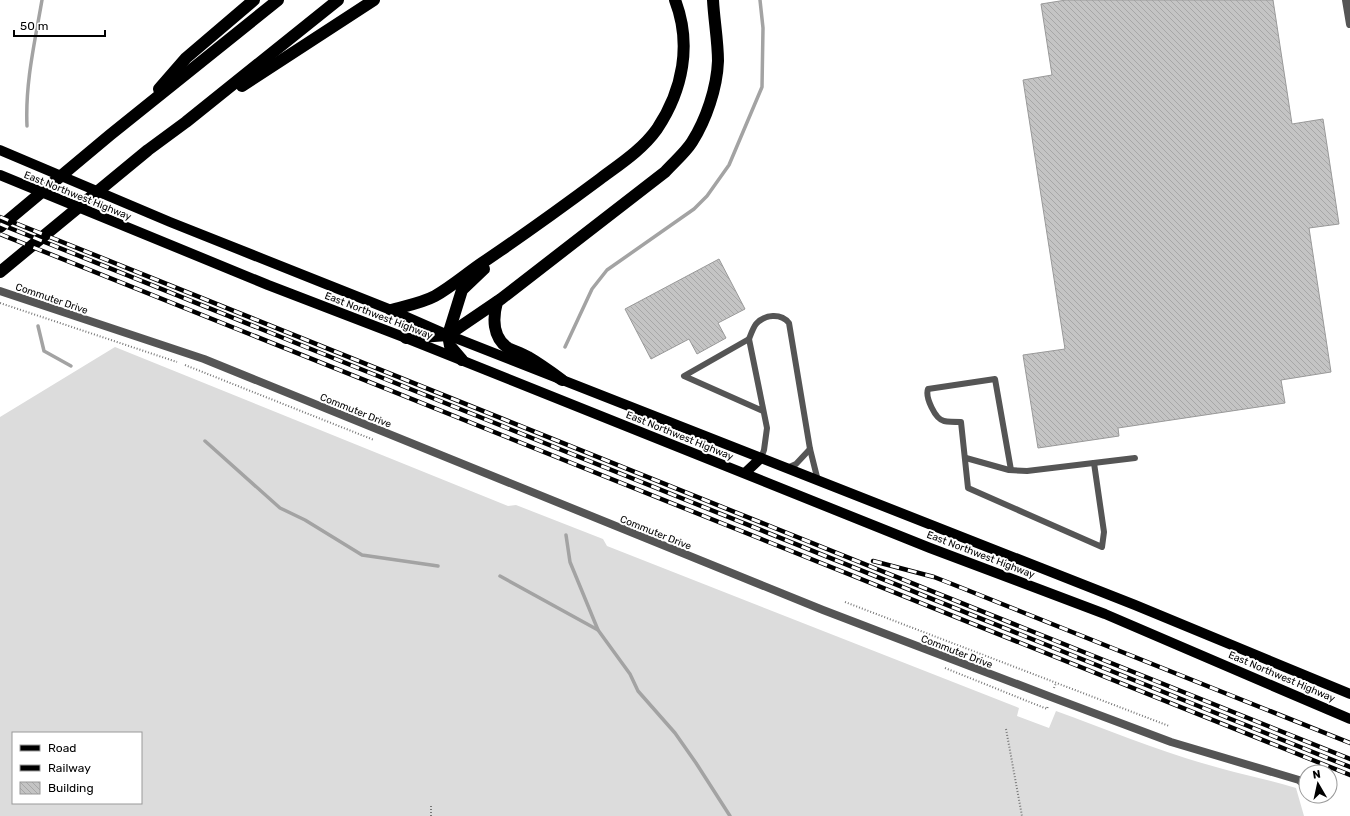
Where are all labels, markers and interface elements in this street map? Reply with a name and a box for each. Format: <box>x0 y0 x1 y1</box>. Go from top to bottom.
scale bar <box>14 12 105 38</box>
text: 50 m <box>20 19 48 33</box>
street label: East Northwest Highway <box>22 169 134 223</box>
street label: Commuter Drive <box>14 281 90 317</box>
street label: East Northwest Highway <box>323 290 435 342</box>
street label: Commuter Drive <box>318 391 393 431</box>
street label: East Northwest Highway <box>624 409 736 463</box>
street label: Commuter Drive <box>618 513 693 553</box>
street label: East Northwest Highway <box>925 529 1037 581</box>
street label: Commuter Drive <box>919 633 995 671</box>
street label: East Northwest Highway <box>1226 649 1337 705</box>
legend <box>12 732 142 804</box>
text: Road <box>48 741 76 755</box>
text: Railway <box>48 761 91 775</box>
north arrow <box>1298 764 1338 804</box>
text: N <box>1312 768 1322 782</box>
text: Building <box>48 781 94 795</box>

